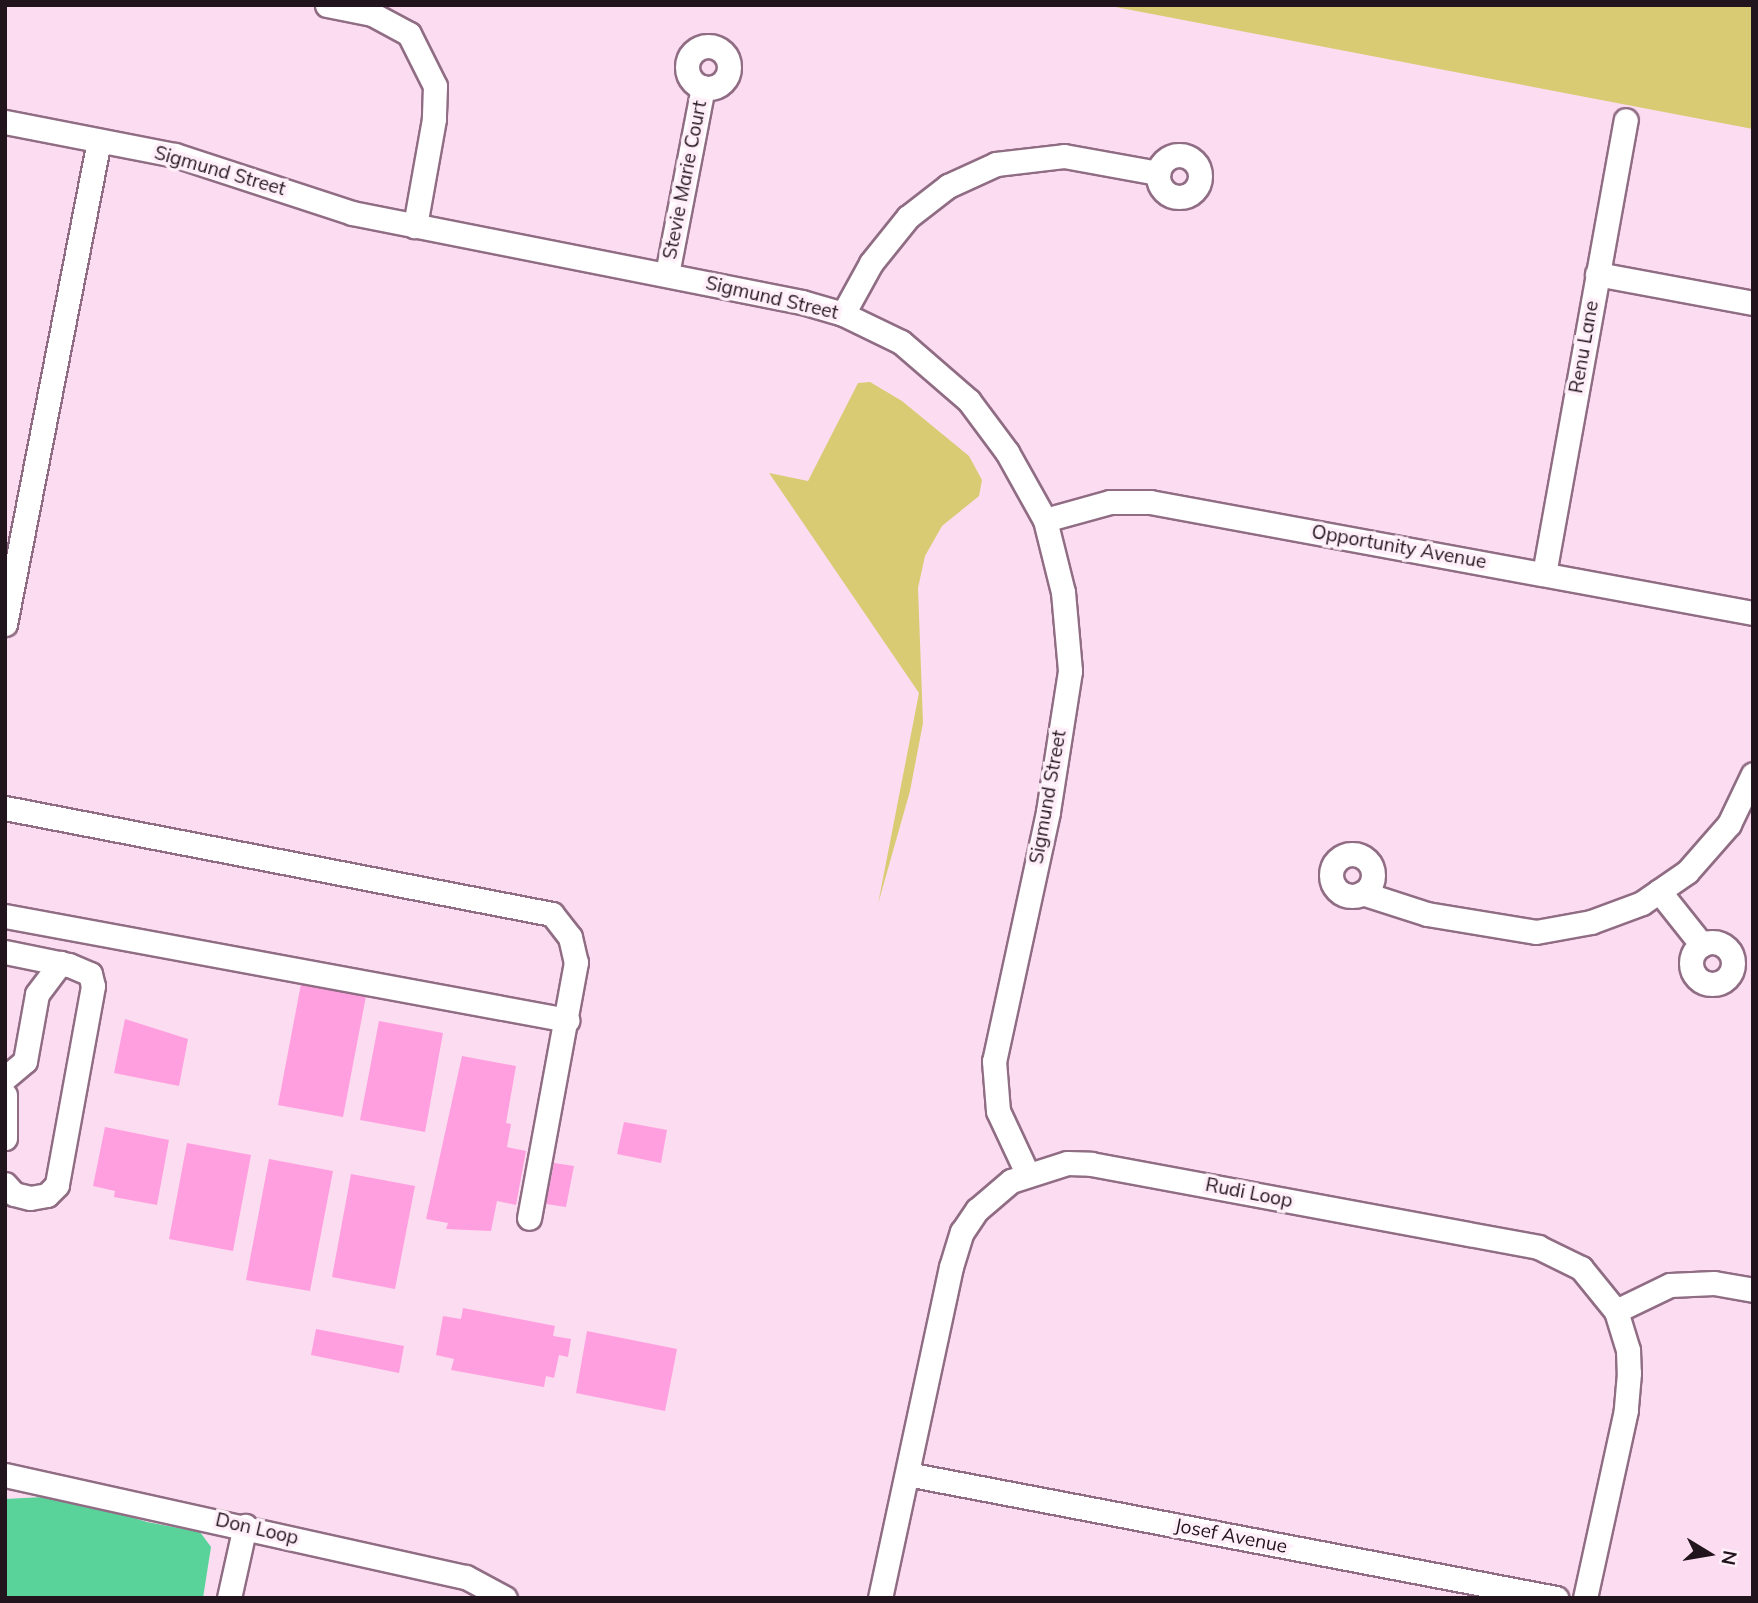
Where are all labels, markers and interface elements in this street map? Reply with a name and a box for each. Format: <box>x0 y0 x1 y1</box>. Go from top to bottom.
street label: Stevie Marie Court <box>658 99 712 261</box>
street label: Sigmund Street <box>152 141 288 201</box>
street label: Sigmund Street <box>703 272 841 324</box>
street label: Renu Lane <box>1565 299 1603 395</box>
street label: Opportunity Avenue <box>1310 520 1488 574</box>
street label: Sigmund Street <box>1025 728 1071 866</box>
street label: Rudi Loop <box>1203 1173 1295 1213</box>
street label: Don Loop <box>213 1508 301 1550</box>
street label: Josef Avenue <box>1173 1514 1289 1558</box>
north arrow <box>1674 1519 1744 1589</box>
text: N <box>1716 1549 1743 1567</box>

